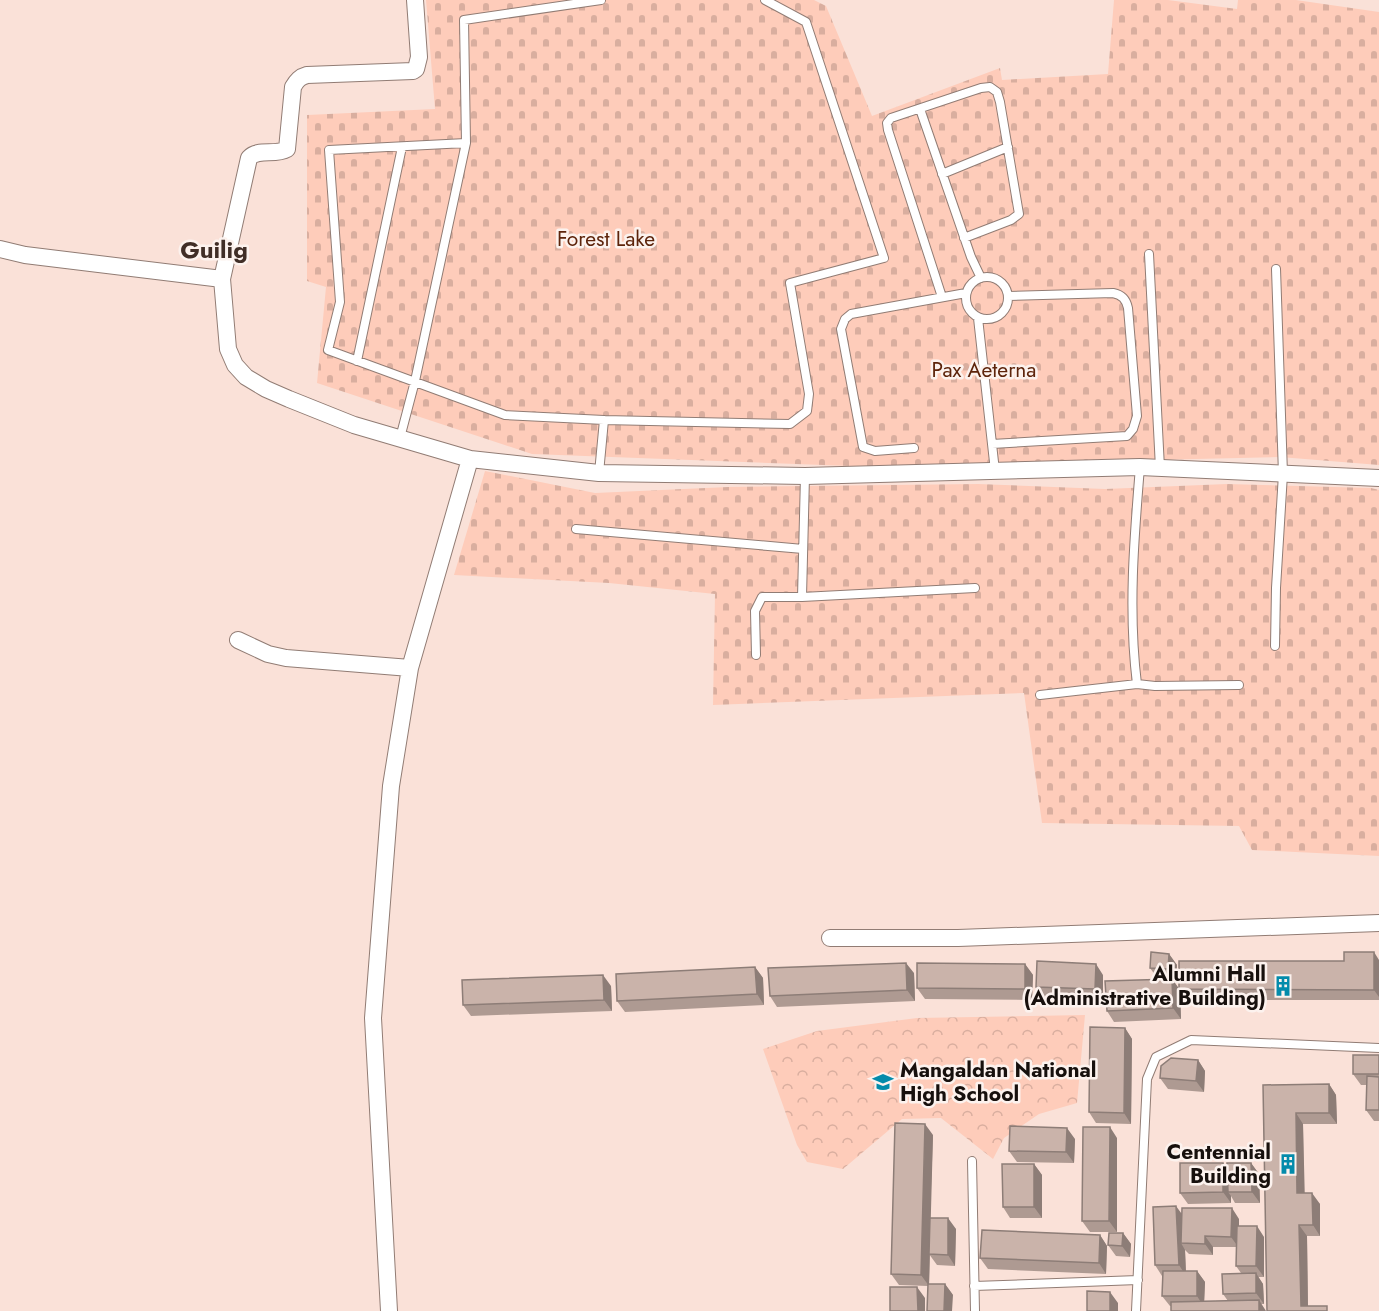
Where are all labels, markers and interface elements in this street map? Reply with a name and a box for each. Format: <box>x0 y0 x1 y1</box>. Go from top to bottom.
park label: Forest Lake <box>557 224 655 254</box>
district label: Guilig <box>180 232 248 267</box>
park label: Pax Aeterna <box>932 355 1036 385</box>
place label: Alumni Hall (Administrative Building) <box>1024 959 1266 1013</box>
building icon: Alumni Hall (Administrative Building) <box>1271 974 1295 998</box>
place label: Mangaldan National High School <box>900 1055 1096 1109</box>
school or university icon: Mangaldan National High School <box>871 1070 895 1094</box>
place label: Centennial Building <box>1167 1137 1271 1191</box>
building icon: Centennial Building <box>1276 1152 1300 1176</box>

